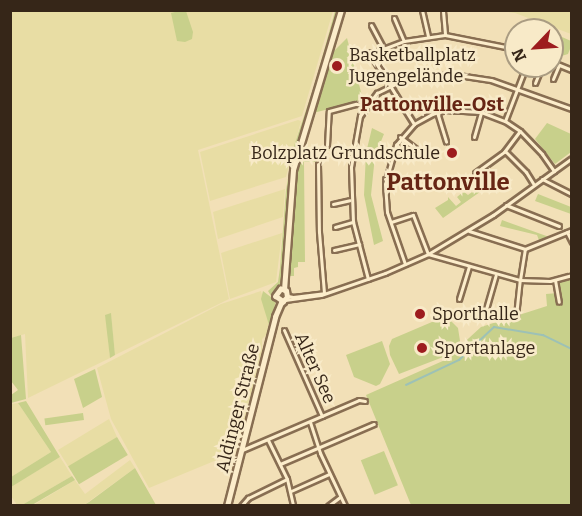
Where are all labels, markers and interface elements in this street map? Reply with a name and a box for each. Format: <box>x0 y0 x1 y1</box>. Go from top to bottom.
north arrow <box>504 18 564 78</box>
place label: Basketballplatz Jugengelände <box>349 45 476 88</box>
text: N <box>508 45 530 65</box>
marker: Basketballplatz Jugengelände <box>330 59 344 73</box>
district label: Pattonville-Ost <box>360 92 504 116</box>
place label: Bolzplatz Grundschule <box>251 142 440 164</box>
marker: Bolzplatz Grundschule <box>445 146 459 160</box>
district label: Pattonville <box>386 169 510 197</box>
place label: Sporthalle <box>432 303 519 325</box>
marker: Sporthalle <box>413 307 427 321</box>
street label: Alter See <box>290 329 340 407</box>
place label: Sportanlage <box>434 337 535 359</box>
street label: Aldinger Straße <box>212 341 264 475</box>
marker: Sportanlage <box>415 341 429 355</box>

